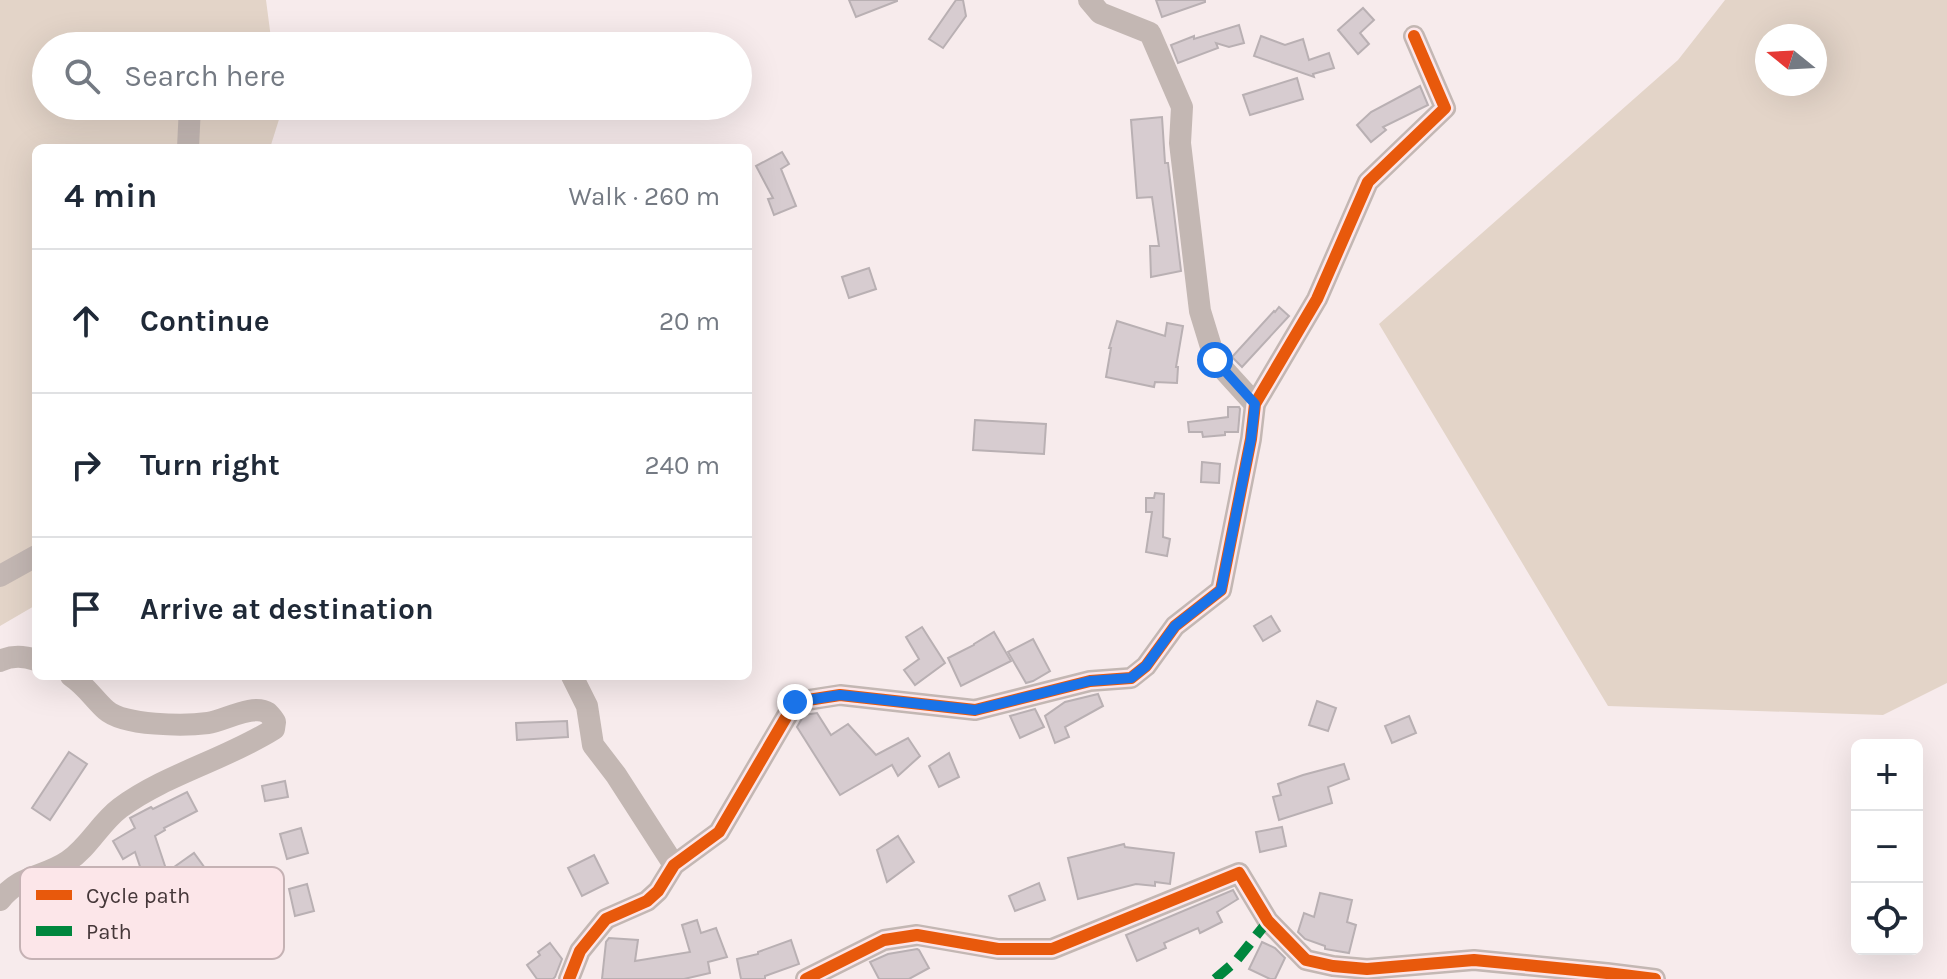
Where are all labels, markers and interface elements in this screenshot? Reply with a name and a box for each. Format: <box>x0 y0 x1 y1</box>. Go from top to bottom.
north arrow <box>1755 24 1827 96</box>
search box <box>32 32 752 120</box>
icon: search <box>60 54 104 98</box>
text: Search here <box>124 58 285 94</box>
text: 4 min <box>64 176 157 216</box>
text: Walk · 260 m <box>568 181 720 212</box>
icon: ahead <box>64 299 108 343</box>
text: Continue <box>140 303 270 339</box>
text: 20 m <box>659 306 720 337</box>
route start <box>1197 342 1233 378</box>
icon: right <box>64 443 108 487</box>
text: Turn right <box>140 447 280 483</box>
text: 240 m <box>644 450 720 481</box>
icon: arrive <box>64 587 108 631</box>
text: Arrive at destination <box>140 591 434 627</box>
route end <box>777 684 813 720</box>
map controls <box>1851 739 1923 955</box>
button: + <box>1851 739 1923 811</box>
button: − <box>1851 811 1923 883</box>
legend <box>20 867 284 959</box>
text: Cycle path <box>86 883 190 909</box>
button: locate <box>1851 883 1923 955</box>
text: Path <box>86 919 132 945</box>

